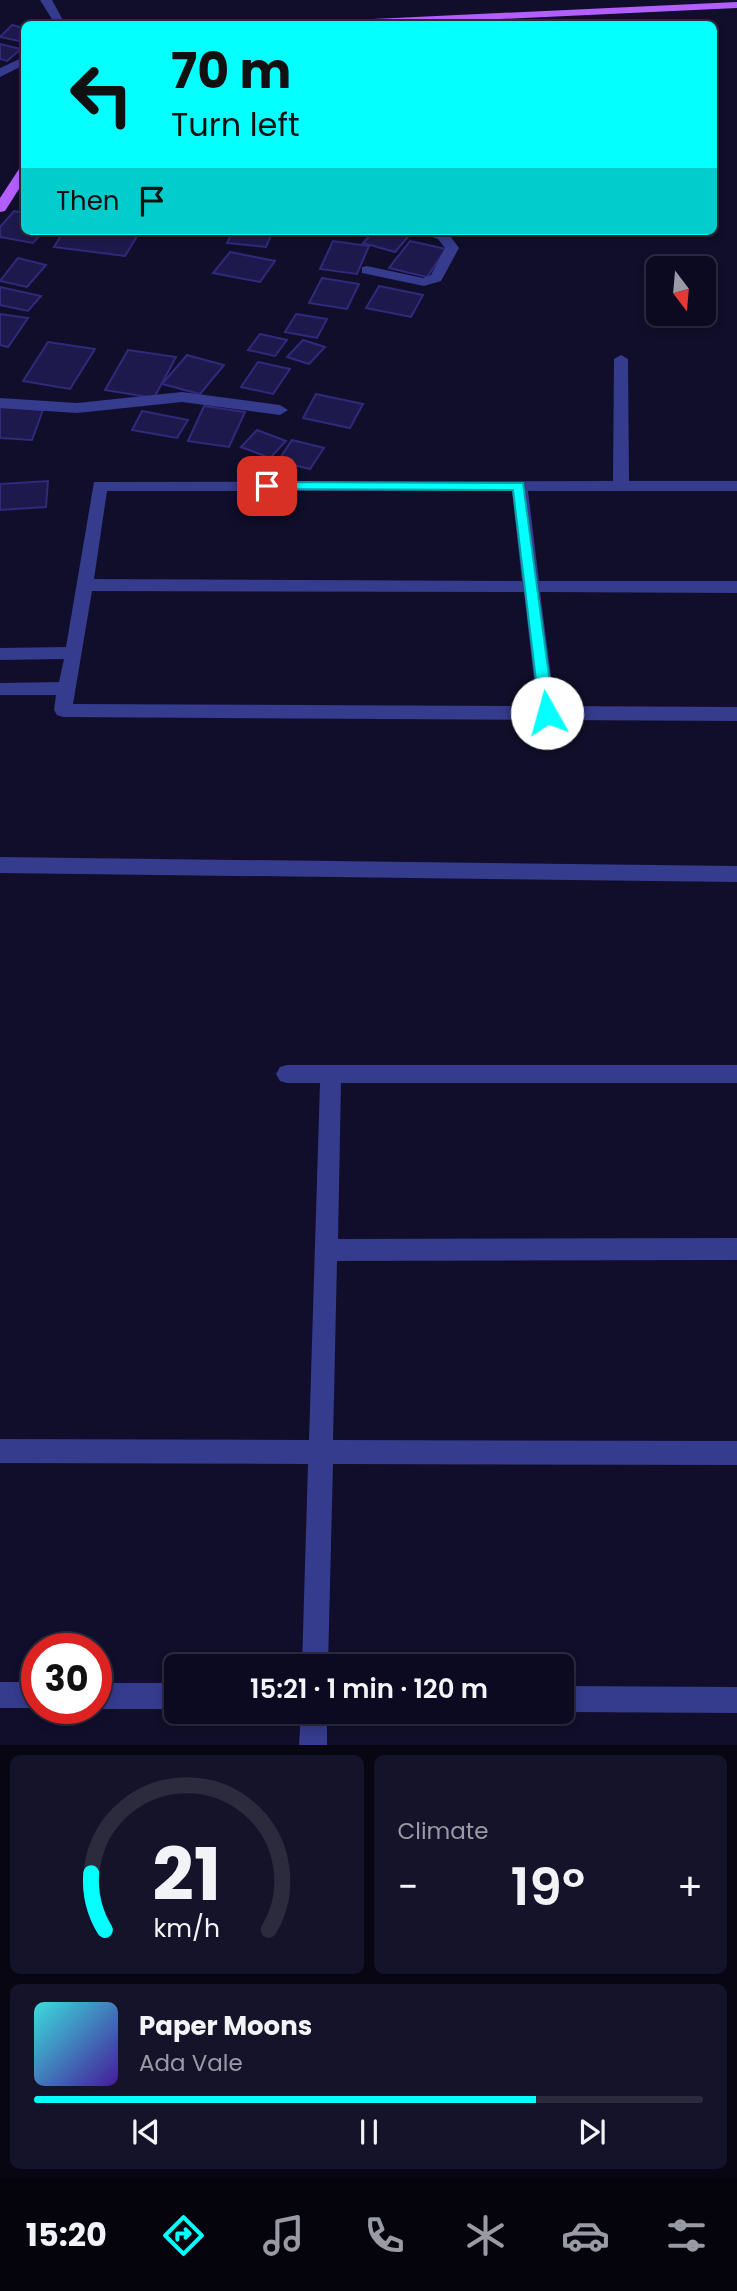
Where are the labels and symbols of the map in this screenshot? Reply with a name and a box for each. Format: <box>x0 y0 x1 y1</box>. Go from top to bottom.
north arrow <box>646 256 716 326</box>
pin <box>237 456 297 516</box>
position arrow <box>510 676 584 750</box>
speed limit sign: 30 <box>21 1633 112 1724</box>

